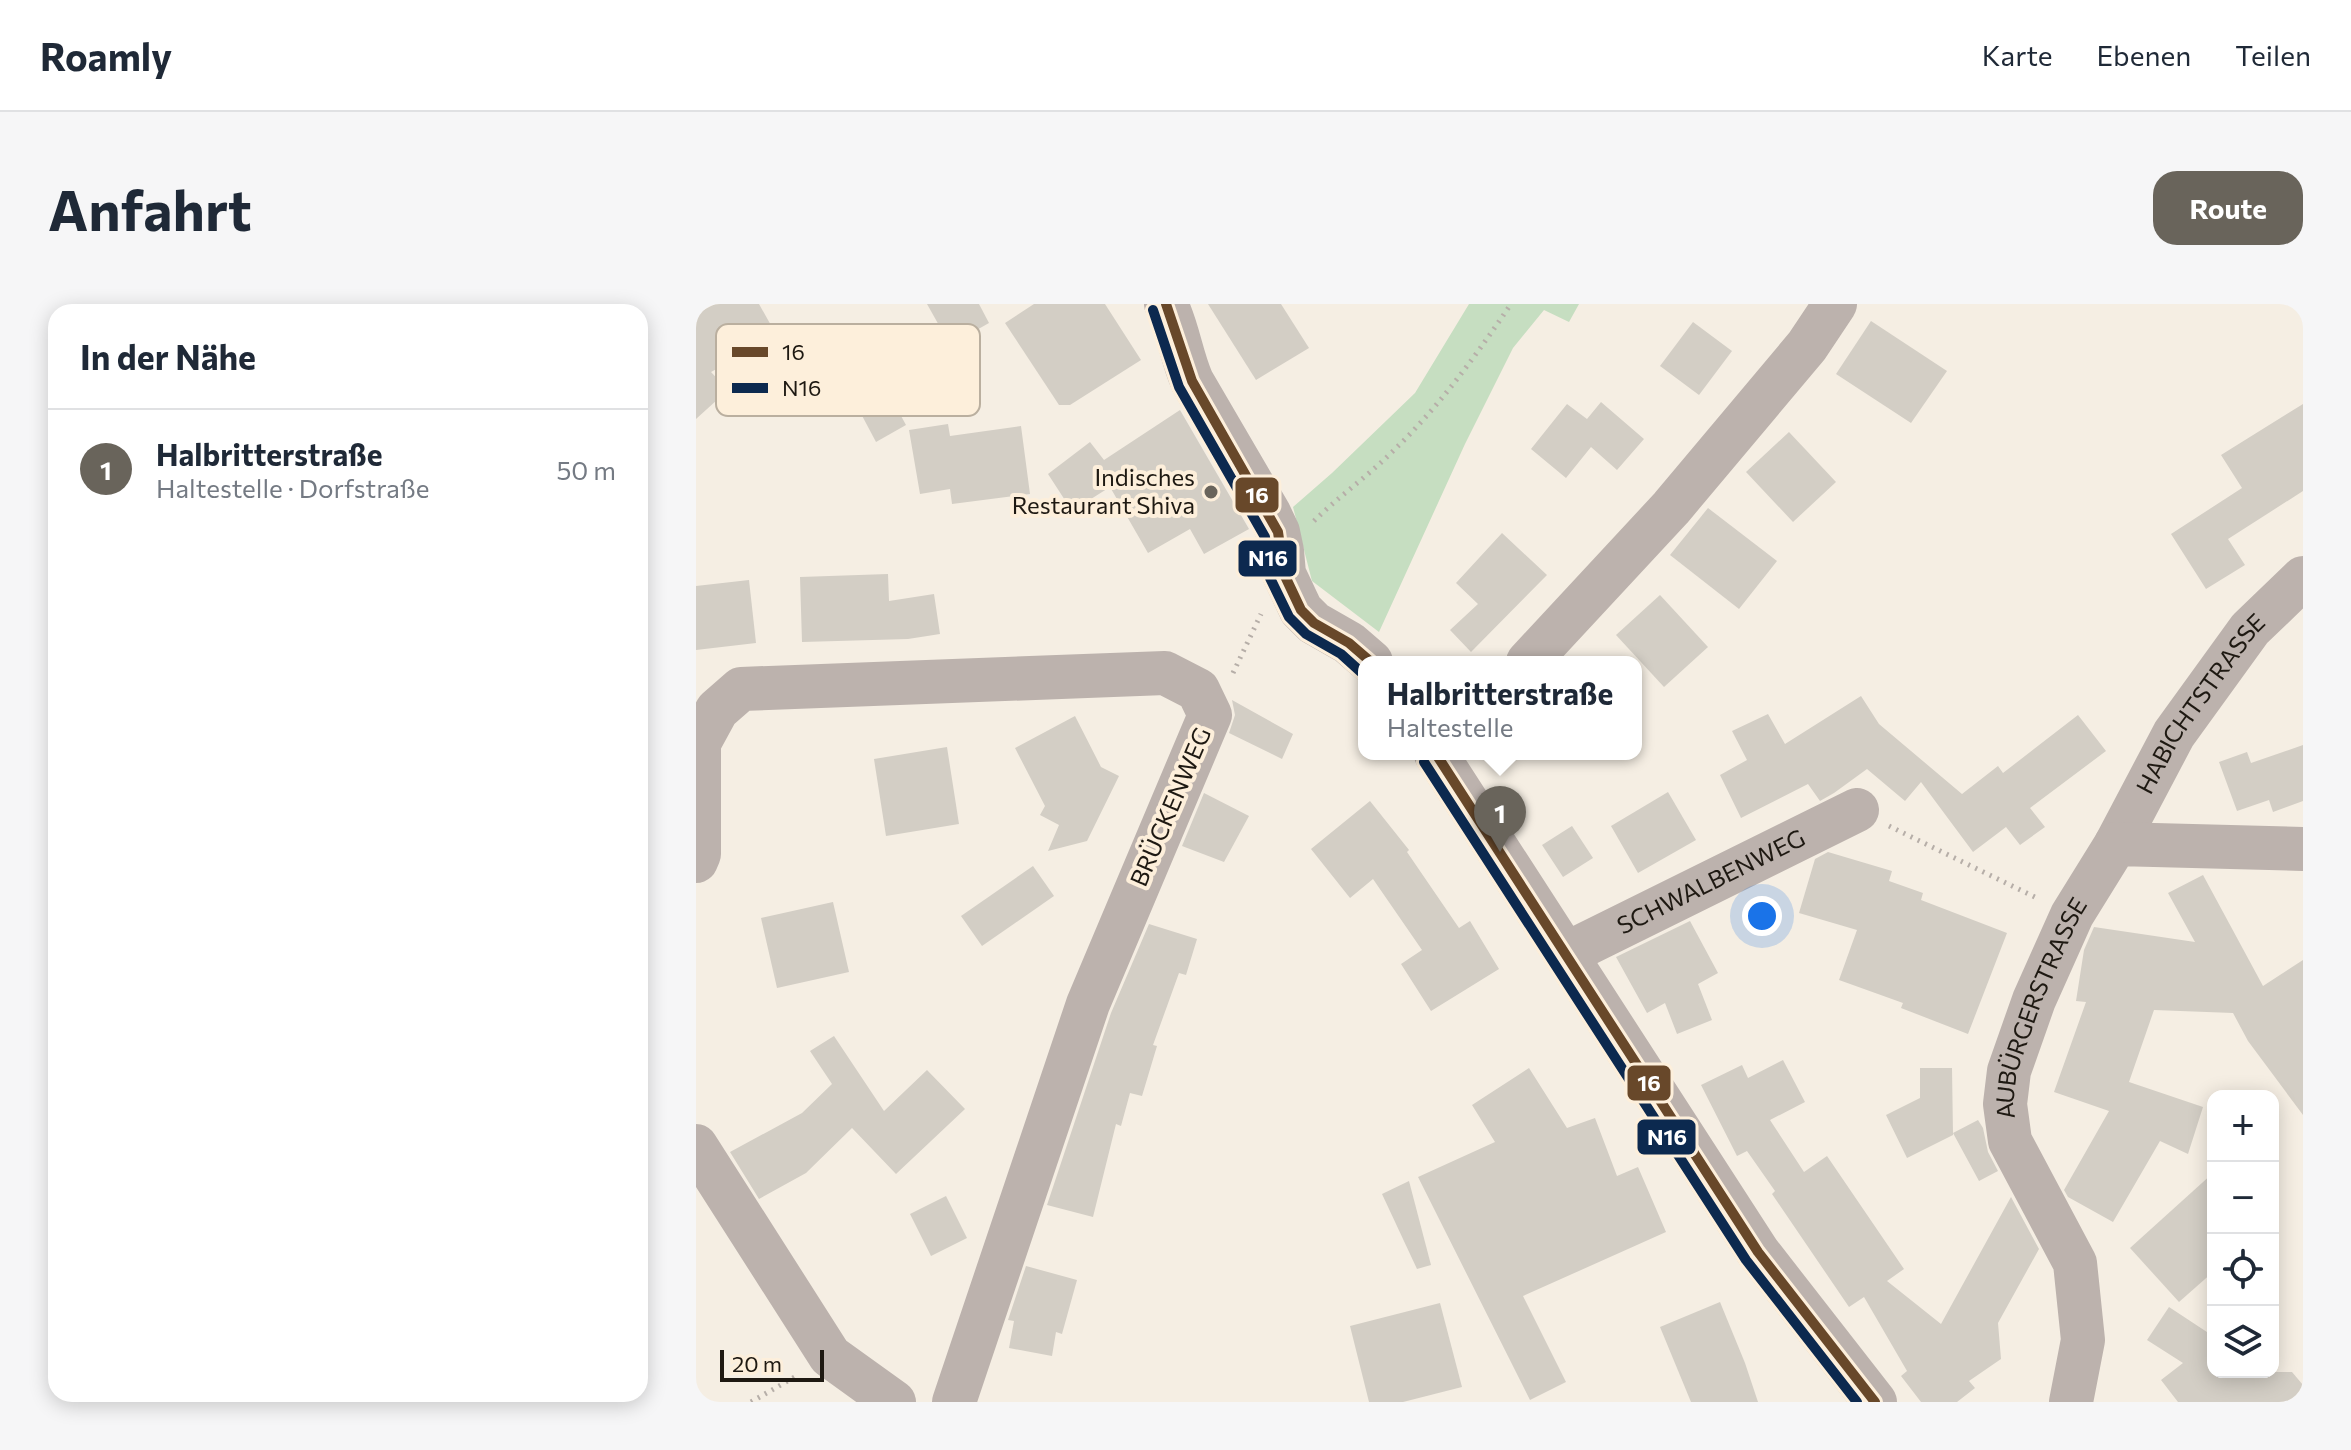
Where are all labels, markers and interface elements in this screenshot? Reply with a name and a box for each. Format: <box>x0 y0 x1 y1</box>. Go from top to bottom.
text: Roamly <box>40 32 172 79</box>
text: Karte <box>1982 38 2053 72</box>
text: Ebenen <box>2097 38 2191 72</box>
text: Teilen <box>2235 38 2311 72</box>
button: Route <box>2153 171 2303 245</box>
text: Anfahrt <box>48 174 252 243</box>
legend <box>716 324 980 416</box>
text: In der Nähe <box>80 335 256 377</box>
text: 16 <box>782 338 805 365</box>
text: N16 <box>782 374 821 401</box>
text: Halbritterstraße <box>156 435 383 472</box>
text: 1 <box>100 454 112 485</box>
text: 50 m <box>556 454 616 485</box>
place label: Indisches Restaurant Shiva <box>1012 462 1195 519</box>
text: Haltestelle · Dorfstraße <box>156 472 429 503</box>
line badge: 16 <box>1234 476 1280 514</box>
text: 16 <box>1245 481 1269 508</box>
marker: Indisches Restaurant Shiva <box>1202 483 1220 501</box>
line badge: N16 <box>1237 539 1298 578</box>
text: N16 <box>1248 544 1288 571</box>
street label: HABICHTSTRASSE <box>2129 607 2270 798</box>
popup <box>1358 656 1642 760</box>
text: Halbritterstraße <box>1387 674 1613 711</box>
text: Haltestelle <box>1387 711 1513 742</box>
street label: BRÜCKENWEG <box>1123 723 1216 890</box>
pin: 1 <box>1474 786 1526 852</box>
street label: SCHWALBENWEG <box>1612 822 1809 939</box>
street label: AUBÜRGERSTRASSE <box>1989 892 2092 1121</box>
your location <box>1742 896 1782 936</box>
line badge: 16 <box>1626 1064 1672 1102</box>
text: 16 <box>1637 1069 1661 1096</box>
map controls <box>2207 1090 2279 1378</box>
button: + <box>2207 1090 2279 1162</box>
line badge: N16 <box>1636 1118 1697 1156</box>
text: N16 <box>1647 1123 1687 1150</box>
button: − <box>2207 1162 2279 1234</box>
button: locate <box>2207 1234 2279 1306</box>
button: layers <box>2207 1306 2279 1378</box>
scale bar <box>720 1346 824 1382</box>
text: 20 m <box>732 1350 782 1377</box>

